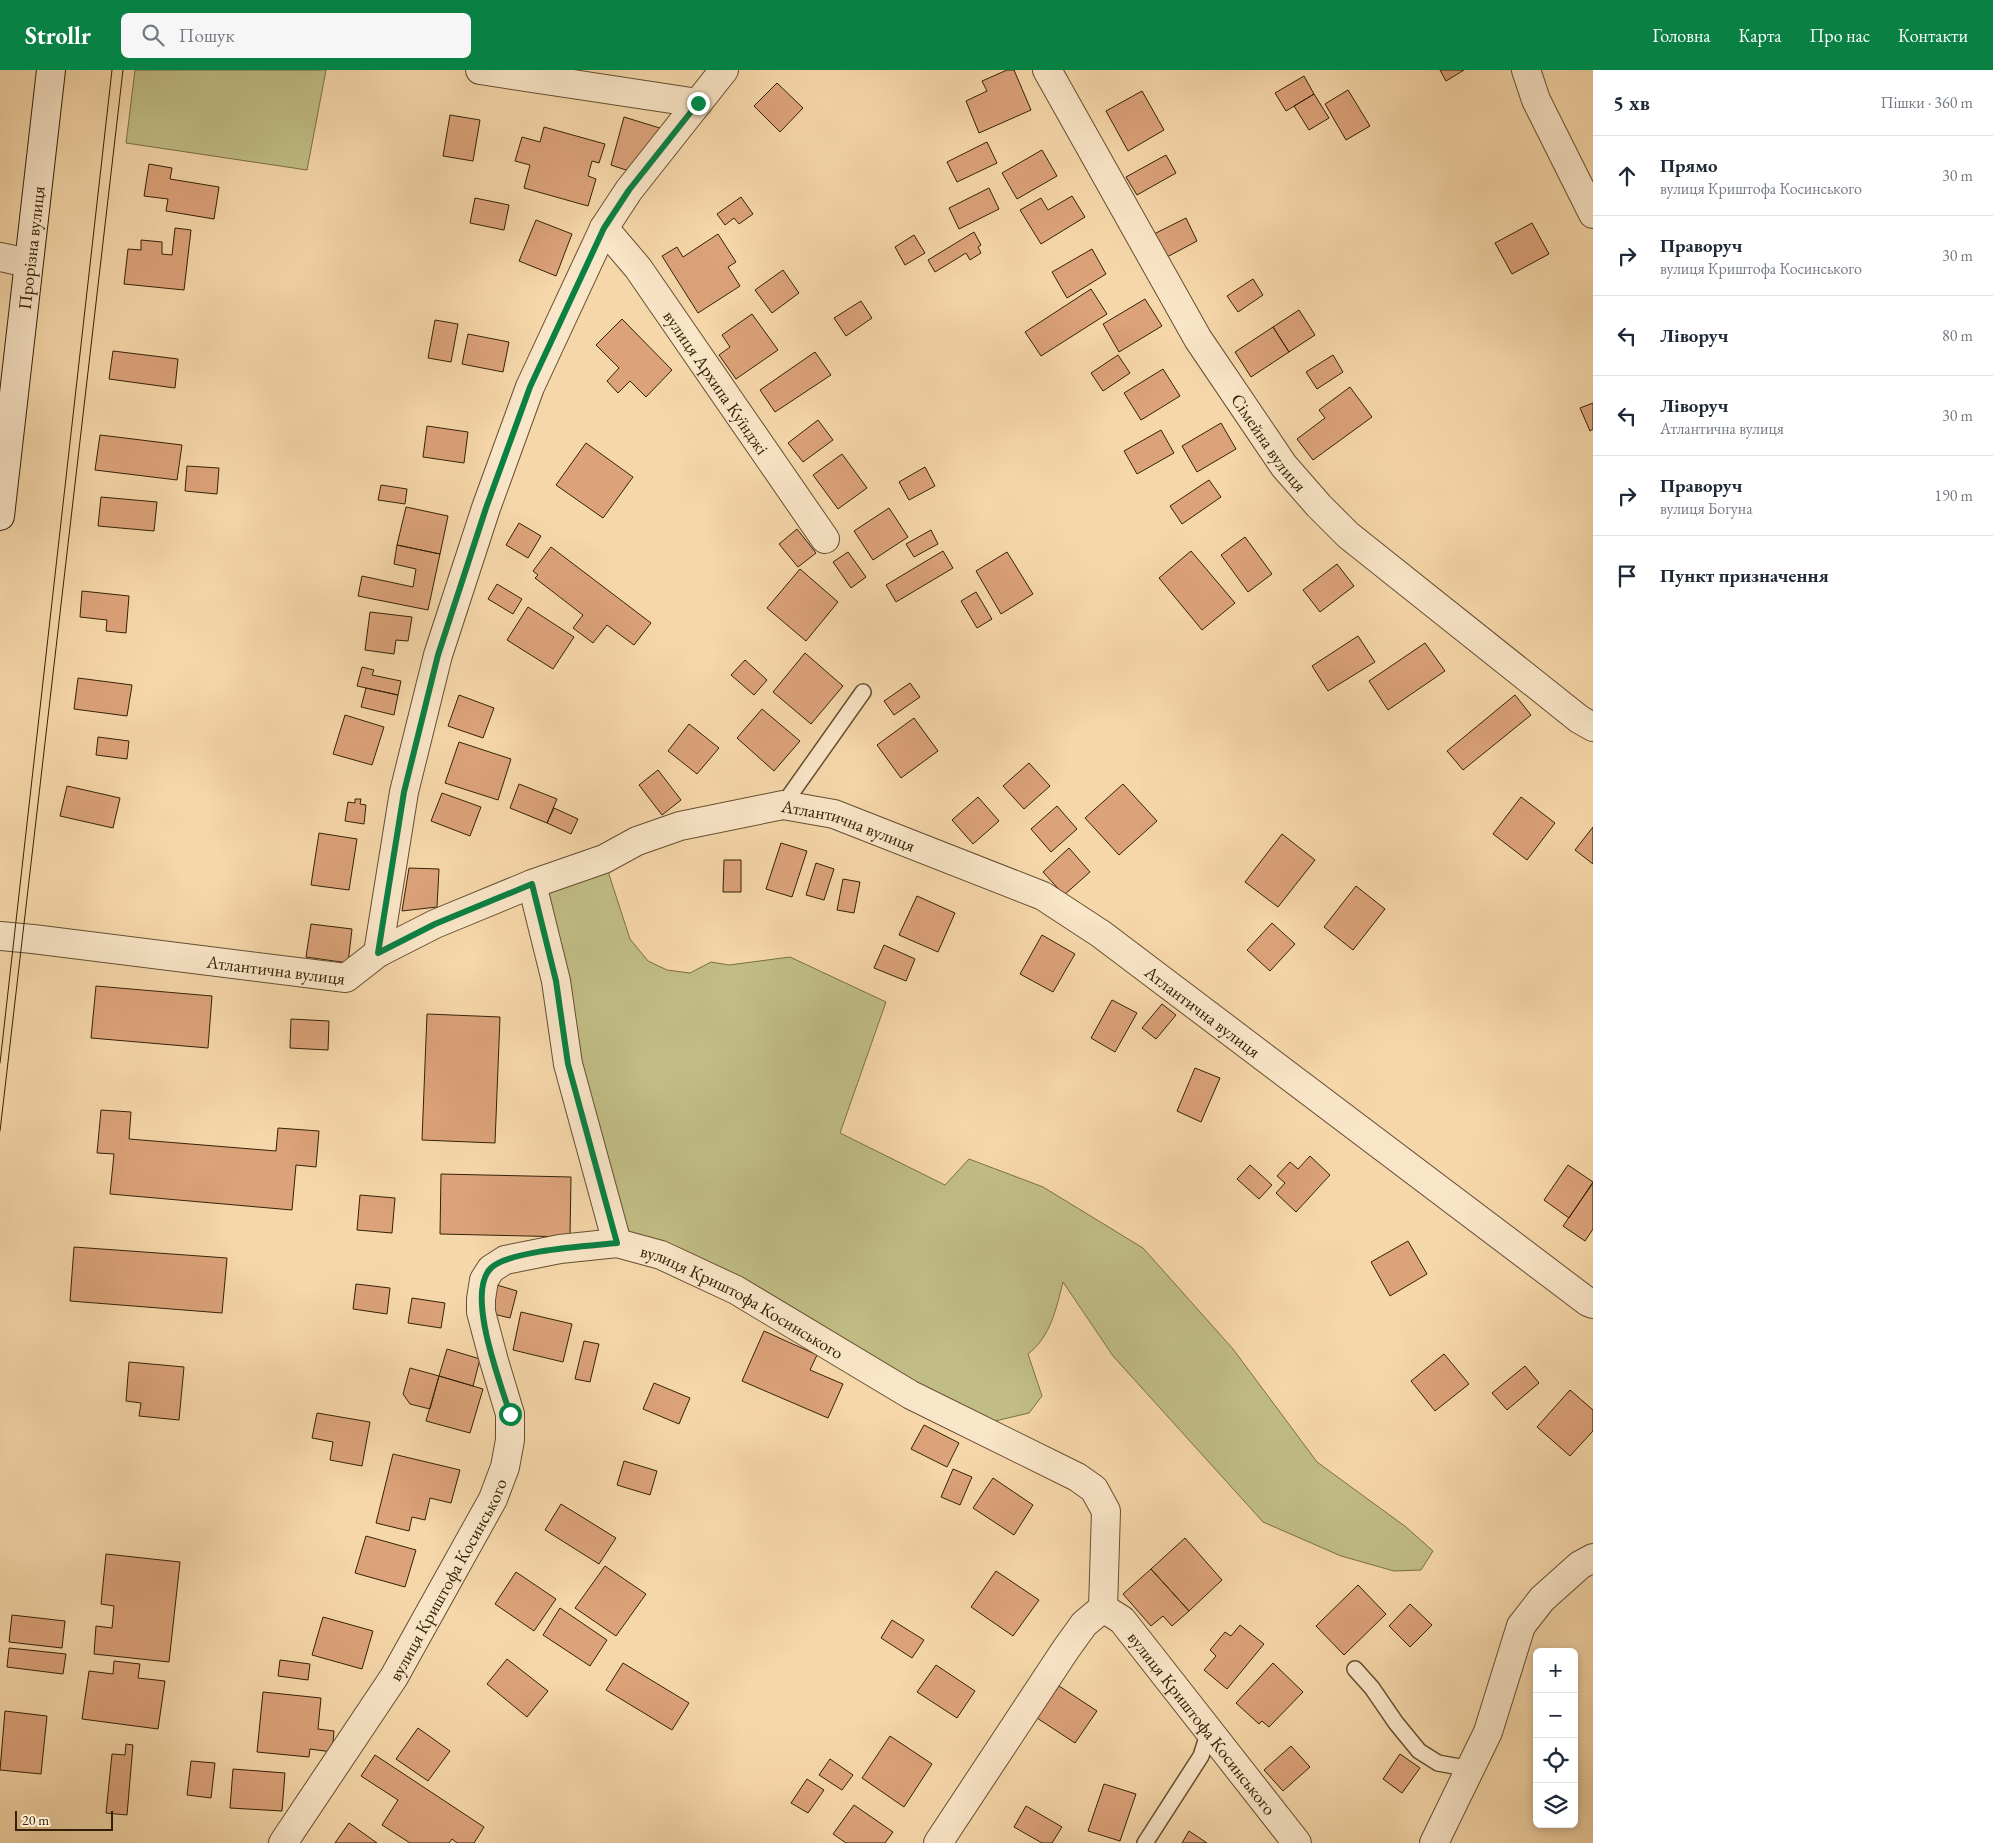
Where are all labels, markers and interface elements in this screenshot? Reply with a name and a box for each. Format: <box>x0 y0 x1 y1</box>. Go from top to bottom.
search box <box>121 13 471 58</box>
text: Strollr <box>25 20 91 51</box>
icon: search <box>139 21 167 49</box>
text: Пошук <box>179 23 235 48</box>
text: Головна <box>1653 24 1710 47</box>
text: Карта <box>1738 24 1781 47</box>
text: Про нас <box>1809 24 1870 47</box>
text: Контакти <box>1898 24 1968 47</box>
text: 5 хв <box>1613 89 1650 116</box>
route end <box>687 92 710 115</box>
text: Пішки · 360 m <box>1880 92 1973 113</box>
text: Прямо <box>1660 153 1718 178</box>
icon: ahead <box>1613 162 1641 190</box>
text: 30 m <box>1942 165 1973 186</box>
text: вулиця Криштофа Косинського <box>1660 178 1862 199</box>
street label: Прорізна вулиця <box>12 185 49 311</box>
text: Праворуч <box>1660 233 1742 258</box>
icon: right <box>1613 242 1641 270</box>
text: 30 m <box>1942 245 1973 266</box>
text: вулиця Криштофа Косинського <box>1660 258 1862 279</box>
street label: вулиця Архипа Куїнджі <box>659 305 775 459</box>
icon: left <box>1613 322 1641 350</box>
text: Ліворуч <box>1660 323 1728 348</box>
text: 80 m <box>1942 325 1973 346</box>
street label: Сімейна вулиця <box>1226 389 1312 496</box>
text: Ліворуч <box>1660 393 1728 418</box>
icon: left <box>1613 402 1641 430</box>
text: 30 m <box>1942 405 1973 426</box>
text: Атлантична вулиця <box>1660 418 1784 439</box>
text: Праворуч <box>1660 473 1742 498</box>
icon: right <box>1613 482 1641 510</box>
text: 190 m <box>1934 485 1973 506</box>
text: вулиця Богуна <box>1660 498 1753 519</box>
icon: arrive <box>1613 562 1641 590</box>
text: Пункт призначення <box>1660 563 1829 588</box>
street label: Атлантична вулиця <box>779 793 919 856</box>
street label: Атлантична вулиця <box>204 949 347 989</box>
street label: Атлантична вулиця <box>1140 959 1266 1062</box>
street label: вулиця Криштофа Косинського <box>638 1238 848 1364</box>
route start <box>499 1403 522 1426</box>
street label: вулиця Криштофа Косинського <box>383 1475 511 1685</box>
street label: вулиця Криштофа Косинського <box>1123 1626 1282 1819</box>
map controls <box>1533 1648 1578 1828</box>
button: + <box>1533 1648 1578 1693</box>
button: − <box>1533 1693 1578 1738</box>
button: locate <box>1533 1738 1578 1783</box>
button: layers <box>1533 1783 1578 1828</box>
scale bar <box>15 1808 112 1831</box>
text: 20 m <box>22 1811 49 1829</box>

